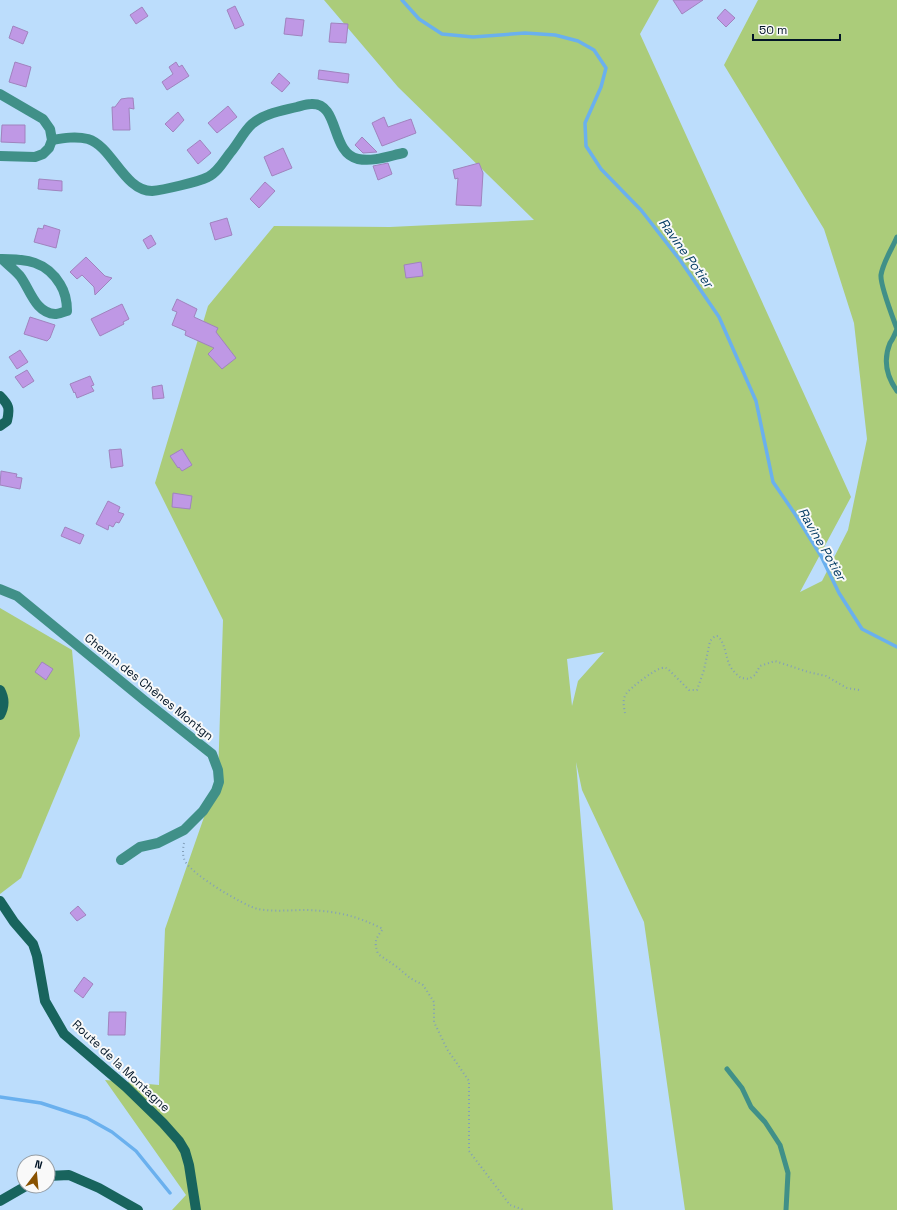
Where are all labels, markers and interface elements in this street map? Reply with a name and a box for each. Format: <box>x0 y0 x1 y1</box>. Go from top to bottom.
scale bar <box>753 16 840 42</box>
text: 50 m <box>759 22 787 38</box>
water label: Ravine Potier <box>655 215 718 293</box>
water label: Ravine Potier <box>794 504 851 585</box>
street label: Chemin des Chênes Montgn <box>81 630 217 744</box>
street label: Route de la Montagne <box>69 1016 173 1116</box>
north arrow <box>16 1154 56 1194</box>
text: N <box>33 1157 44 1172</box>

